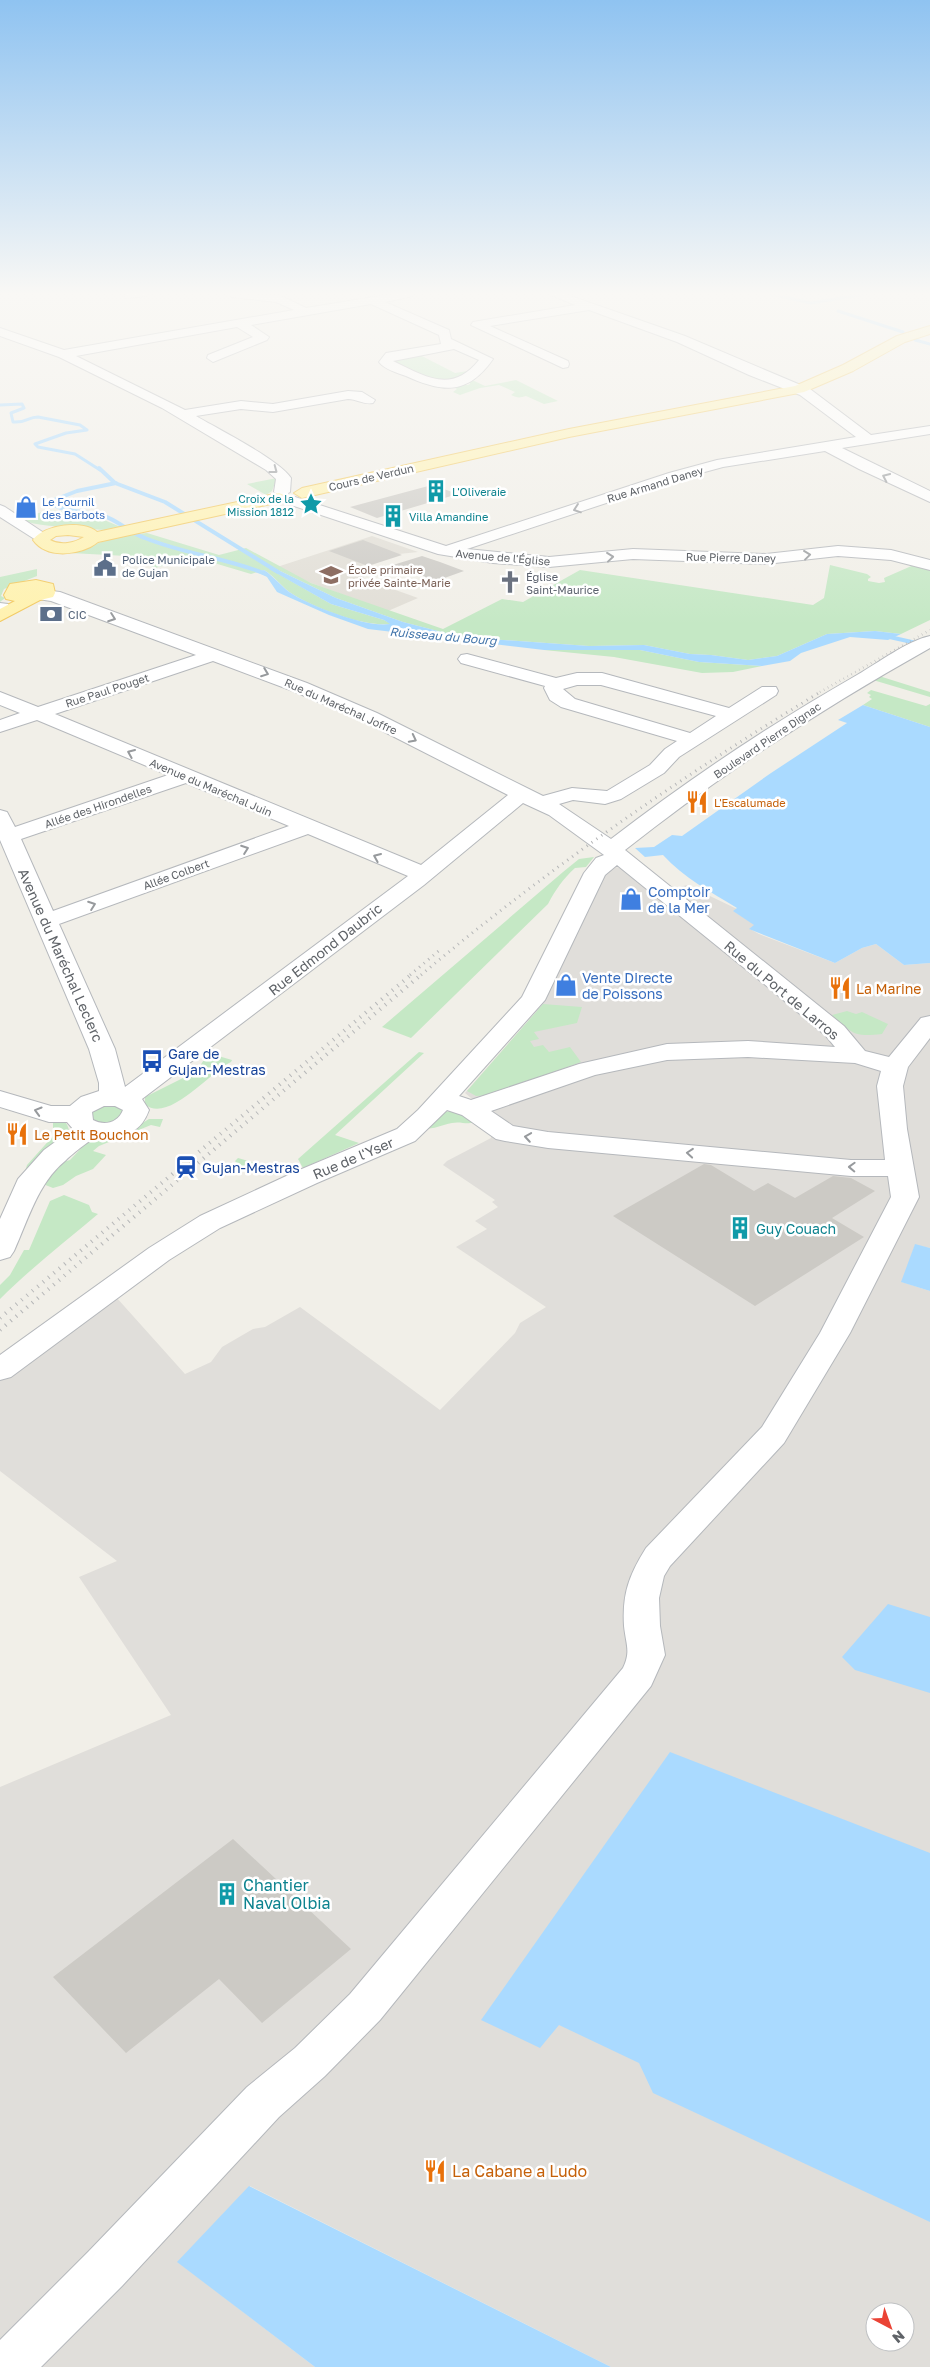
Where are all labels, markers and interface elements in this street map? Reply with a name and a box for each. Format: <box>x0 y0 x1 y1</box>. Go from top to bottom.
street label: Cours de Verdun <box>327 461 415 493</box>
street label: Rue Armand Daney <box>605 463 705 505</box>
one-way arrow <box>268 464 278 473</box>
one-way arrow <box>882 472 891 483</box>
building icon: L'Oliveraie <box>423 478 449 504</box>
place label: L'Oliveraie <box>452 485 506 498</box>
place icon: Croix de la Mission 1812 <box>298 491 324 517</box>
place label: Croix de la Mission 1812 <box>227 492 294 518</box>
shop icon: Le Fournil des Barbots <box>13 494 39 520</box>
place label: Le Fournil des Barbots <box>42 495 105 521</box>
building icon: Villa Amandine <box>380 503 406 529</box>
one-way arrow <box>573 503 582 513</box>
place label: Villa Amandine <box>409 510 488 523</box>
street label: Avenue de l'Église <box>455 546 551 568</box>
street label: Rue Pierre Daney <box>686 550 776 564</box>
one-way arrow <box>803 550 811 561</box>
one-way arrow <box>606 551 614 562</box>
public building icon: Police Municipale de Gujan <box>92 552 118 578</box>
place label: Police Municipale de Gujan <box>122 553 215 579</box>
school or university icon: École primaire privée Sainte-Marie <box>318 562 344 588</box>
place label: École primaire privée Sainte-Marie <box>348 563 451 589</box>
church icon: Église Saint-Maurice <box>497 569 523 595</box>
place label: Église Saint-Maurice <box>526 570 599 596</box>
bank icon: CIC <box>38 601 64 627</box>
place label: CIC <box>68 608 86 621</box>
one-way arrow <box>107 612 116 622</box>
water label: Ruisseau du Bourg <box>389 624 499 648</box>
one-way arrow <box>260 667 268 677</box>
street label: Rue Paul Pouget <box>64 670 150 710</box>
street label: Rue du Maréchal Joffre <box>283 675 399 737</box>
street label: Boulevard Pierre Dignac <box>711 699 823 781</box>
one-way arrow <box>408 733 417 743</box>
one-way arrow <box>127 748 136 759</box>
street label: Avenue du Maréchal Juin <box>148 755 274 819</box>
street label: Allée des Hirondelles <box>43 781 153 830</box>
restaurant icon: L'Escalumade <box>684 789 710 815</box>
place label: L'Escalumade <box>714 796 786 809</box>
one-way arrow <box>240 845 249 855</box>
one-way arrow <box>373 852 382 863</box>
street label: Allée Colbert <box>141 856 211 892</box>
street label: Avenue du Maréchal Leclerc <box>15 866 107 1045</box>
place label: Comptoir de la Mer <box>648 883 711 916</box>
shop icon: Comptoir de la Mer <box>618 886 644 912</box>
street label: Rue Edmond Daubric <box>265 899 385 999</box>
one-way arrow <box>87 901 96 911</box>
street label: Rue du Port de Larros <box>721 937 843 1043</box>
place label: Vente Directe de Poissons <box>582 969 673 1002</box>
shop icon: Vente Directe de Poissons <box>553 972 579 998</box>
restaurant icon: La Marine <box>827 975 853 1001</box>
place label: La Marine <box>856 980 921 997</box>
place label: Gare de Gujan-Mestras <box>168 1045 266 1078</box>
bus stop icon: Gare de Gujan-Mestras <box>139 1048 165 1074</box>
one-way arrow <box>34 1106 43 1116</box>
restaurant icon: Le Petit Bouchon <box>4 1121 30 1147</box>
place label: Le Petit Bouchon <box>34 1126 149 1143</box>
one-way arrow <box>524 1132 532 1143</box>
street label: Rue de l'Yser <box>310 1133 396 1183</box>
one-way arrow <box>685 1148 693 1159</box>
station icon: Gujan-Mestras <box>173 1154 199 1180</box>
place label: Gujan-Mestras <box>202 1159 300 1176</box>
one-way arrow <box>847 1162 855 1173</box>
building icon: Guy Couach <box>727 1215 753 1241</box>
place label: Guy Couach <box>756 1220 836 1237</box>
place label: Chantier Naval Olbia <box>243 1875 331 1913</box>
building icon: Chantier Naval Olbia <box>214 1881 240 1907</box>
restaurant icon: La Cabane a Ludo <box>422 2158 448 2184</box>
place label: La Cabane a Ludo <box>452 2161 587 2181</box>
north arrow <box>865 2302 915 2352</box>
text: N <box>889 2327 908 2347</box>

